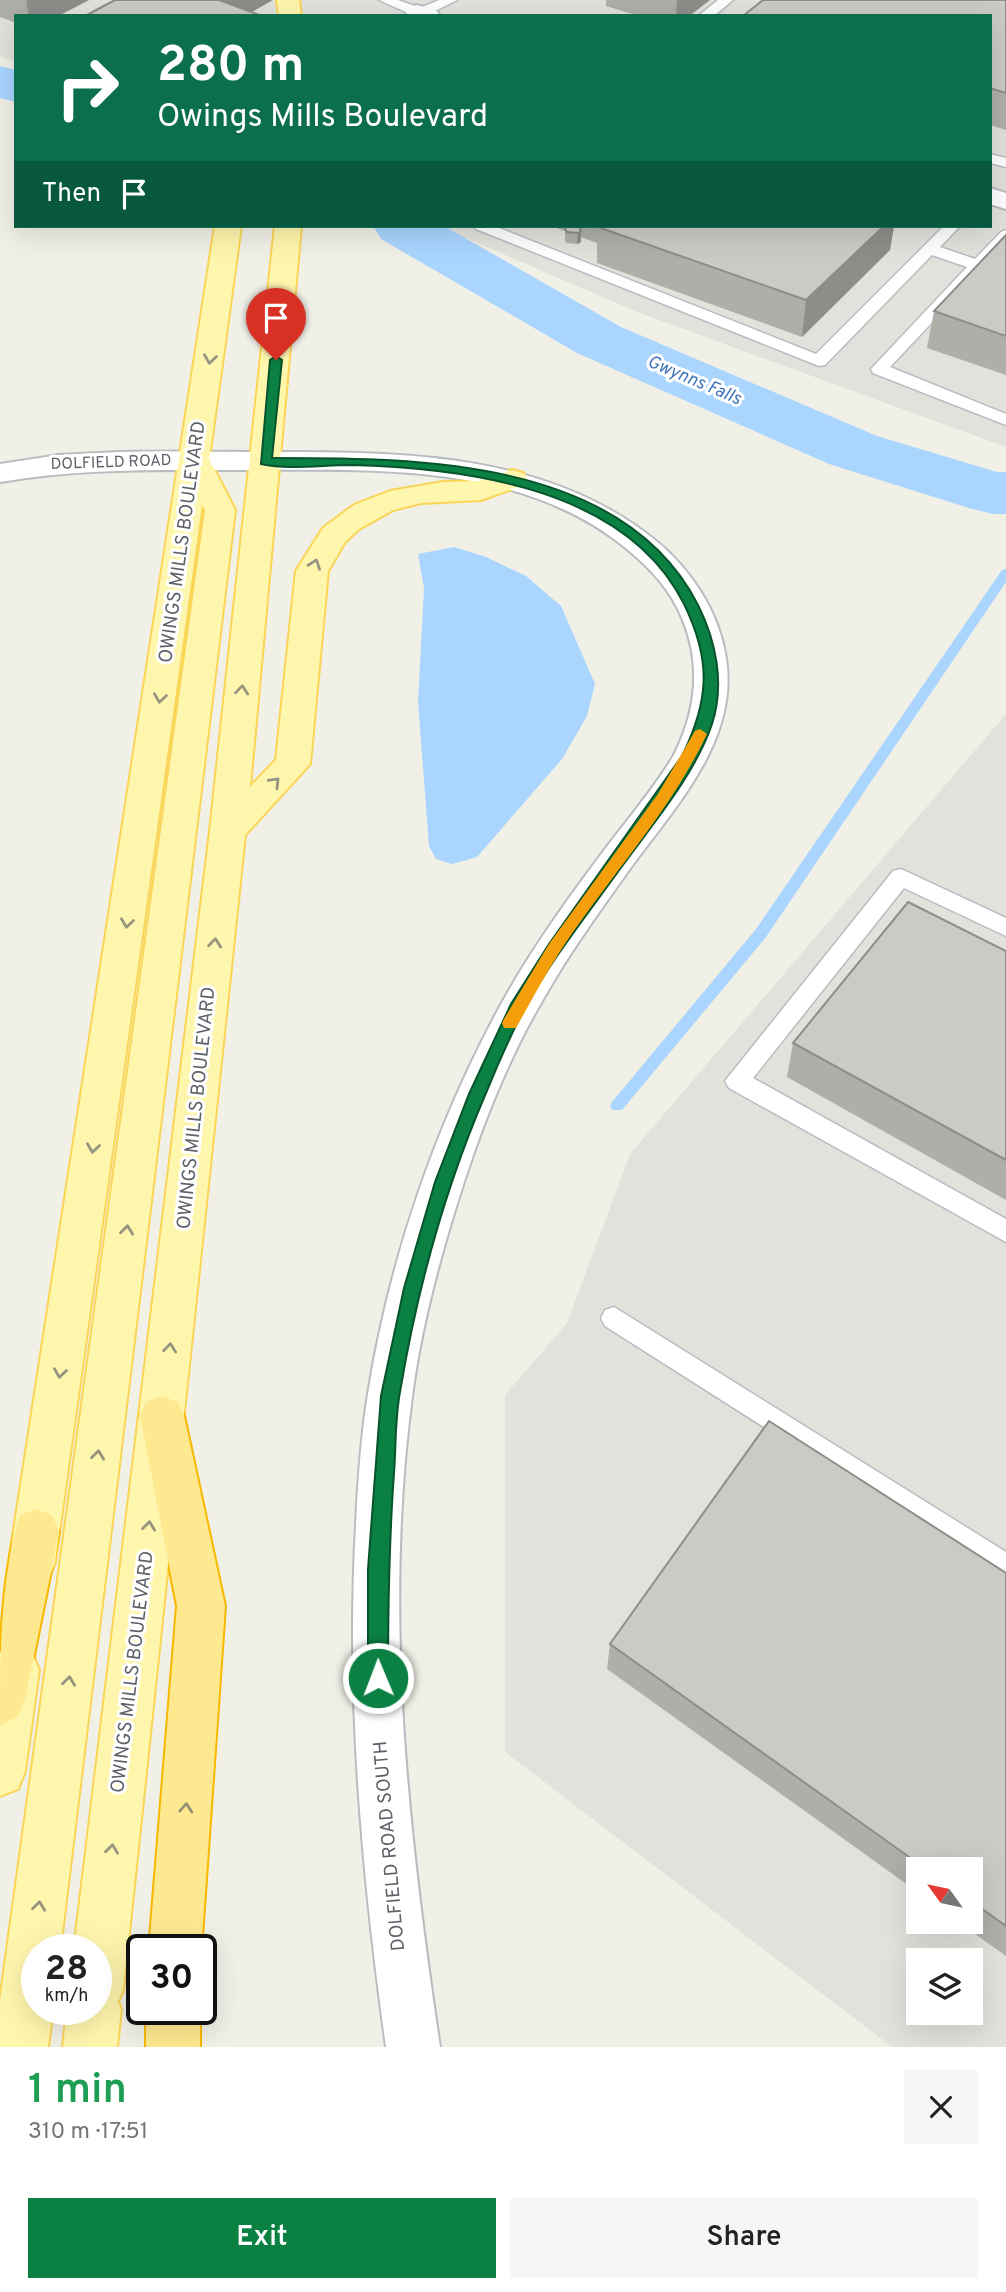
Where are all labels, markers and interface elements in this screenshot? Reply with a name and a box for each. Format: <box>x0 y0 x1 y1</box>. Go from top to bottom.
text: 280 m <box>157 37 304 99</box>
icon: right <box>42 42 133 133</box>
text: Owings Mills Boulevard <box>157 98 488 138</box>
icon: arrive <box>115 175 153 213</box>
text: Then <box>42 178 101 211</box>
pin <box>246 288 306 360</box>
icon: arrive <box>257 299 295 337</box>
water label: Gwynns Falls <box>644 351 745 411</box>
one-way arrow <box>203 353 218 365</box>
street label: OWINGS MILLS BOULEVARD <box>154 420 212 664</box>
street label: DOLFIELD ROAD <box>50 451 172 475</box>
one-way arrow <box>307 558 321 570</box>
one-way arrow <box>234 685 249 696</box>
one-way arrow <box>153 692 168 704</box>
one-way arrow <box>267 778 280 791</box>
one-way arrow <box>119 917 134 929</box>
one-way arrow <box>208 937 223 949</box>
street label: OWINGS MILLS BOULEVARD <box>172 985 222 1231</box>
one-way arrow <box>86 1142 101 1154</box>
one-way arrow <box>120 1224 135 1235</box>
one-way arrow <box>162 1342 177 1354</box>
one-way arrow <box>53 1368 68 1379</box>
one-way arrow <box>90 1449 105 1461</box>
one-way arrow <box>142 1520 157 1532</box>
street label: OWINGS MILLS BOULEVARD <box>106 1550 160 1794</box>
position arrow <box>341 1641 415 1715</box>
one-way arrow <box>61 1675 76 1687</box>
street label: DOLFIELD ROAD SOUTH <box>369 1740 411 1952</box>
one-way arrow <box>178 1802 193 1813</box>
one-way arrow <box>105 1844 120 1855</box>
north arrow <box>906 1857 984 1934</box>
map controls <box>906 1857 983 2025</box>
one-way arrow <box>32 1901 47 1912</box>
speed limit sign: 30 <box>126 1934 217 2025</box>
text: 28 <box>45 1948 88 1992</box>
button: layers <box>906 1948 983 2025</box>
text: km/h <box>45 1985 88 2008</box>
text: 1 min <box>28 2065 127 2118</box>
button: close <box>904 2070 978 2144</box>
text: 310 m · 17:51 <box>28 2118 148 2147</box>
button: Exit <box>28 2198 496 2278</box>
button: Share <box>510 2198 978 2278</box>

